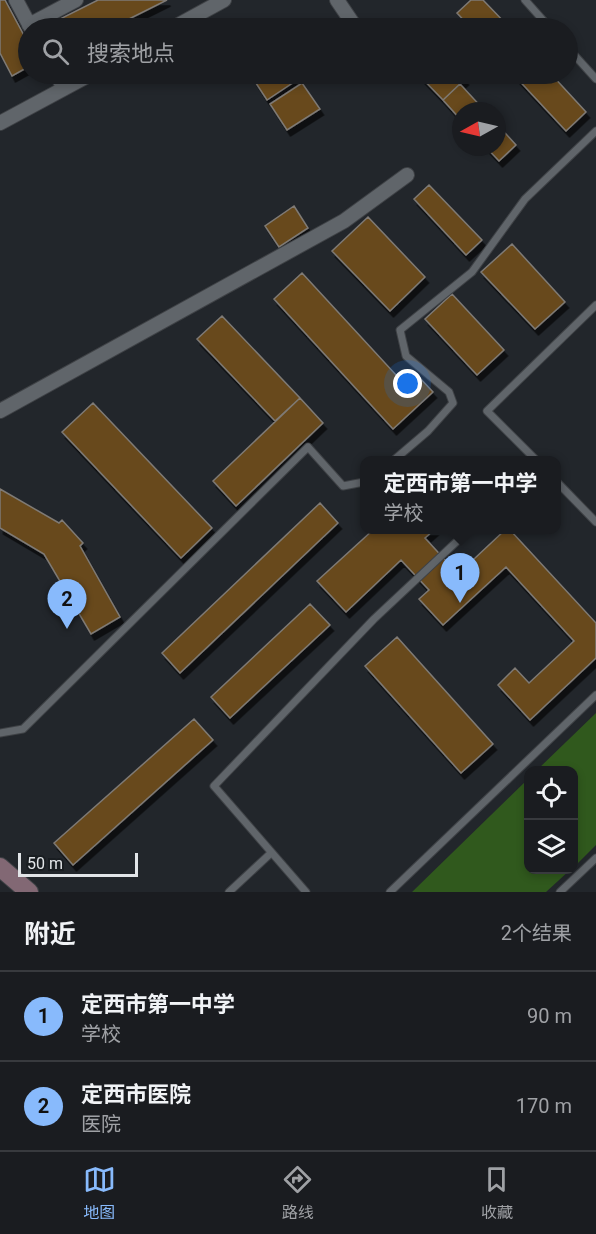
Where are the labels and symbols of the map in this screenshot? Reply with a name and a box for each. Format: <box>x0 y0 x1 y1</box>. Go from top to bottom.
north arrow <box>452 102 506 156</box>
your location <box>393 369 422 398</box>
pin: 1 <box>440 554 480 603</box>
pin: 2 <box>48 580 86 629</box>
scale bar <box>18 850 138 878</box>

